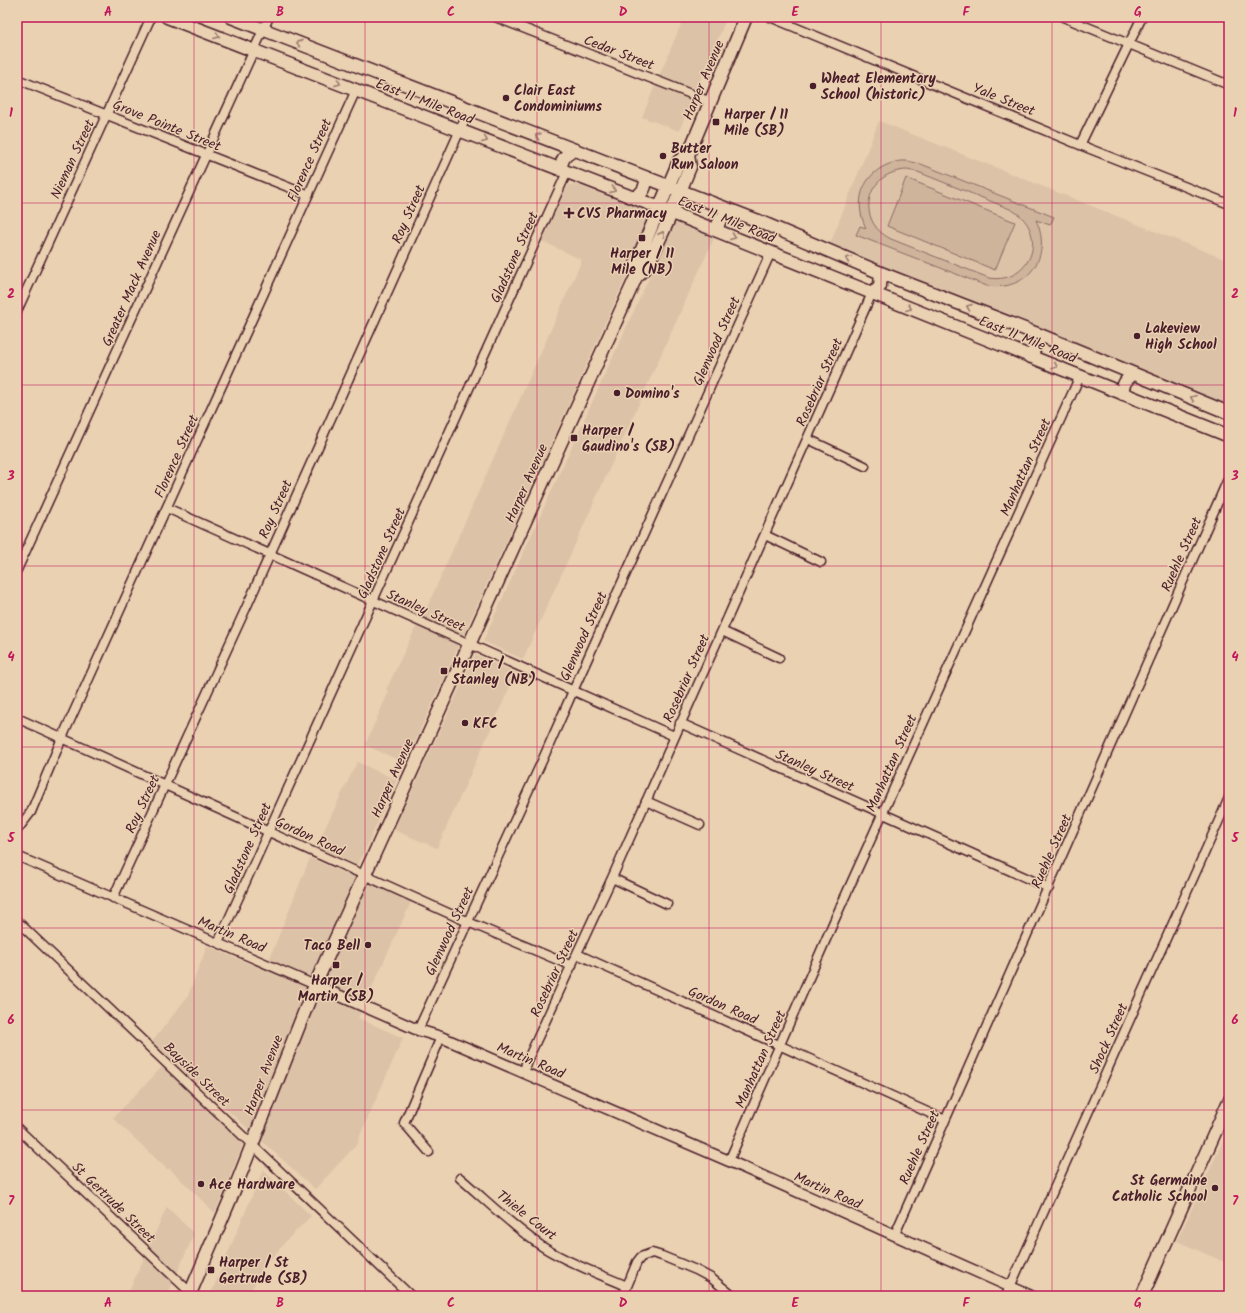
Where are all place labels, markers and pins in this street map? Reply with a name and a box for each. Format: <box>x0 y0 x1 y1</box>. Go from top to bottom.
place label: Wheat Elementary School (historic) <box>821 68 936 106</box>
place label: Clair East Condominiums <box>514 80 602 118</box>
marker: Wheat Elementary School (historic) <box>808 81 818 91</box>
marker: Clair East Condominiums <box>501 93 511 103</box>
place label: Harper / 11 Mile (SB) <box>724 104 789 142</box>
marker: Harper / 11 Mile (SB) <box>711 117 721 127</box>
place label: Butter Run Saloon <box>671 138 739 176</box>
marker: Butter Run Saloon <box>658 151 668 161</box>
place label: CVS Pharmacy <box>577 203 667 225</box>
marker: CVS Pharmacy <box>564 208 574 218</box>
marker: Harper / 11 Mile (NB) <box>637 233 647 243</box>
place label: Harper / 11 Mile (NB) <box>610 243 675 281</box>
place label: Lakeview High School <box>1145 318 1217 356</box>
marker: Lakeview High School <box>1132 331 1142 341</box>
place label: Domino's <box>625 383 680 405</box>
marker: Domino's <box>612 388 622 398</box>
place label: Harper / Gaudino's (SB) <box>582 420 675 458</box>
marker: Harper / Gaudino's (SB) <box>569 433 579 443</box>
place label: Harper / Stanley (NB) <box>452 653 536 691</box>
marker: Harper / Stanley (NB) <box>439 666 449 676</box>
place label: KFC <box>473 713 498 735</box>
marker: KFC <box>460 718 470 728</box>
place label: Taco Bell <box>304 935 360 957</box>
marker: Taco Bell <box>363 940 373 950</box>
marker: Harper / Martin (SB) <box>331 960 341 970</box>
place label: Harper / Martin (SB) <box>298 970 374 1008</box>
place label: St Germaine Catholic School <box>1112 1170 1207 1208</box>
place label: Ace Hardware <box>209 1174 295 1196</box>
marker: Ace Hardware <box>196 1179 206 1189</box>
marker: St Germaine Catholic School <box>1210 1183 1220 1193</box>
place label: Harper / St Gertrude (SB) <box>219 1252 308 1290</box>
marker: Harper / St Gertrude (SB) <box>206 1265 216 1275</box>

